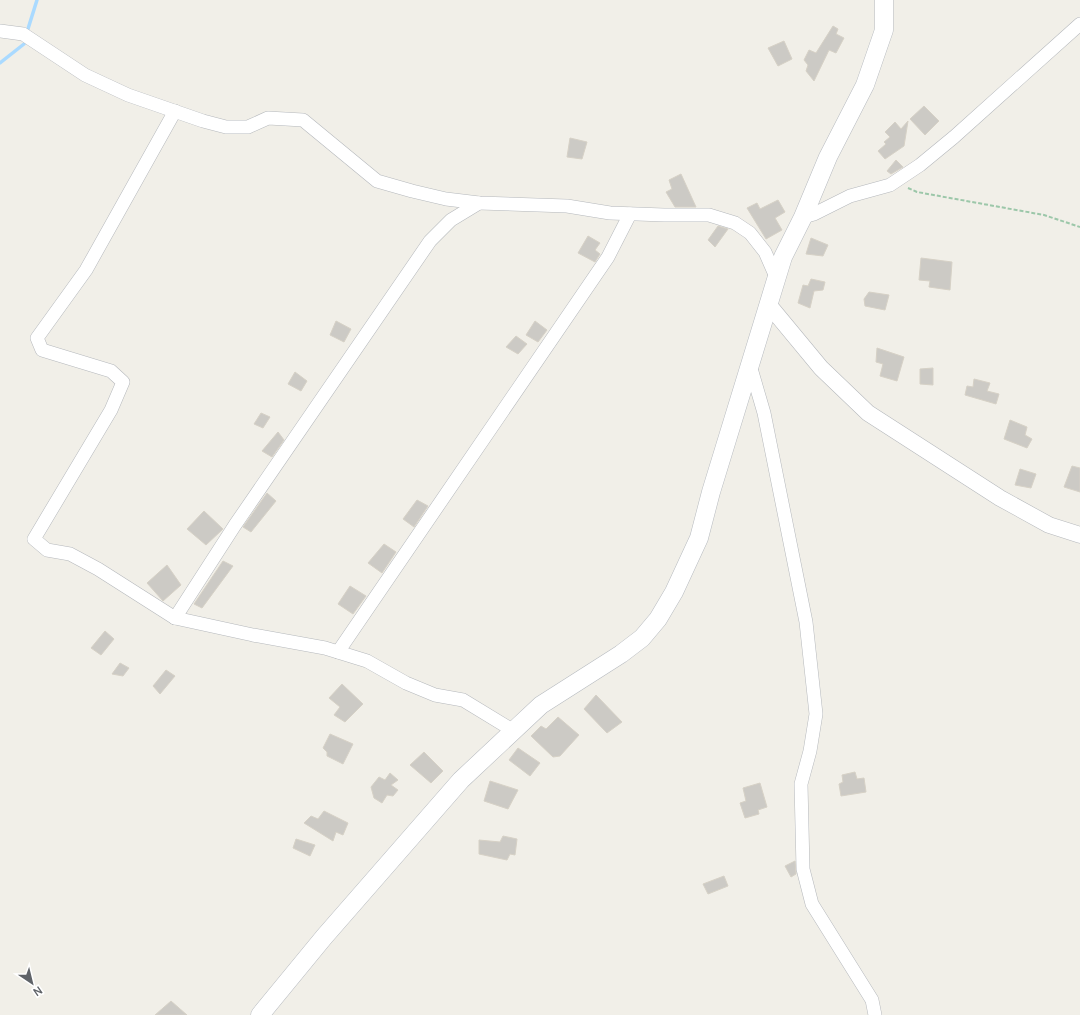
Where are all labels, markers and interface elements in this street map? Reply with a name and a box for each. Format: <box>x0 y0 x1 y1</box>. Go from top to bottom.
north arrow <box>12 963 52 1003</box>
text: N <box>30 983 46 1000</box>

